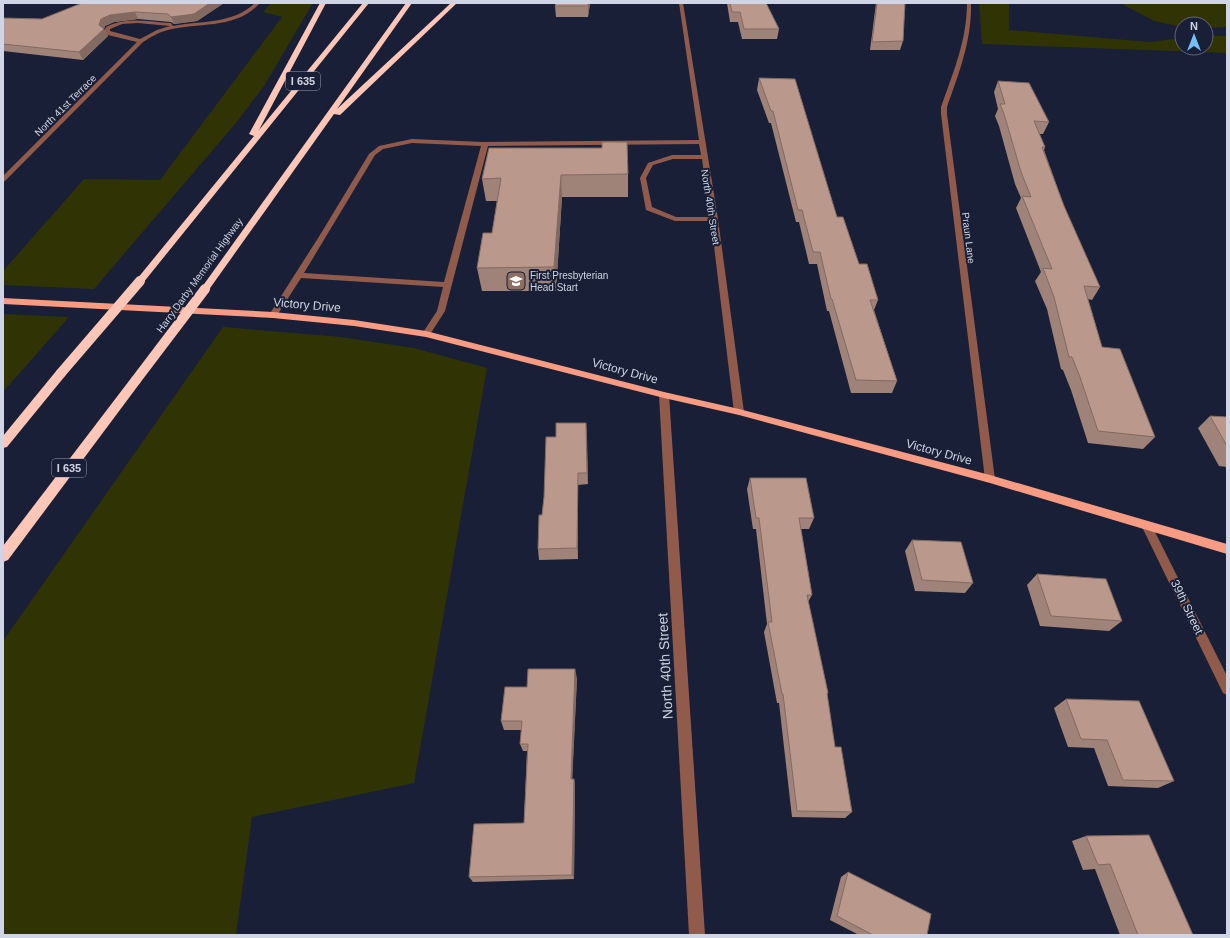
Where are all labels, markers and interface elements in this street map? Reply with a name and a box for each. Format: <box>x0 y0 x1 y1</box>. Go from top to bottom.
north arrow <box>1174 16 1214 56</box>
text: N <box>1190 20 1198 32</box>
street label: North 41st Terrace <box>32 72 99 138</box>
road number: I 635 <box>286 72 320 90</box>
street label: North 40th Street <box>699 169 722 246</box>
street label: Praun Lane <box>960 212 977 265</box>
street label: Harry Darby Memorial Highway <box>154 216 245 335</box>
school or university icon: First Presbyterian Head Start <box>505 270 527 292</box>
place label: First Presbyterian Head Start <box>530 270 608 293</box>
street label: Victory Drive <box>273 295 342 315</box>
street label: Victory Drive <box>590 355 660 387</box>
street label: Victory Drive <box>904 436 974 468</box>
road number: I 635 <box>52 459 86 477</box>
street label: 39th Street <box>1168 578 1206 637</box>
street label: North 40th Street <box>654 612 676 720</box>

